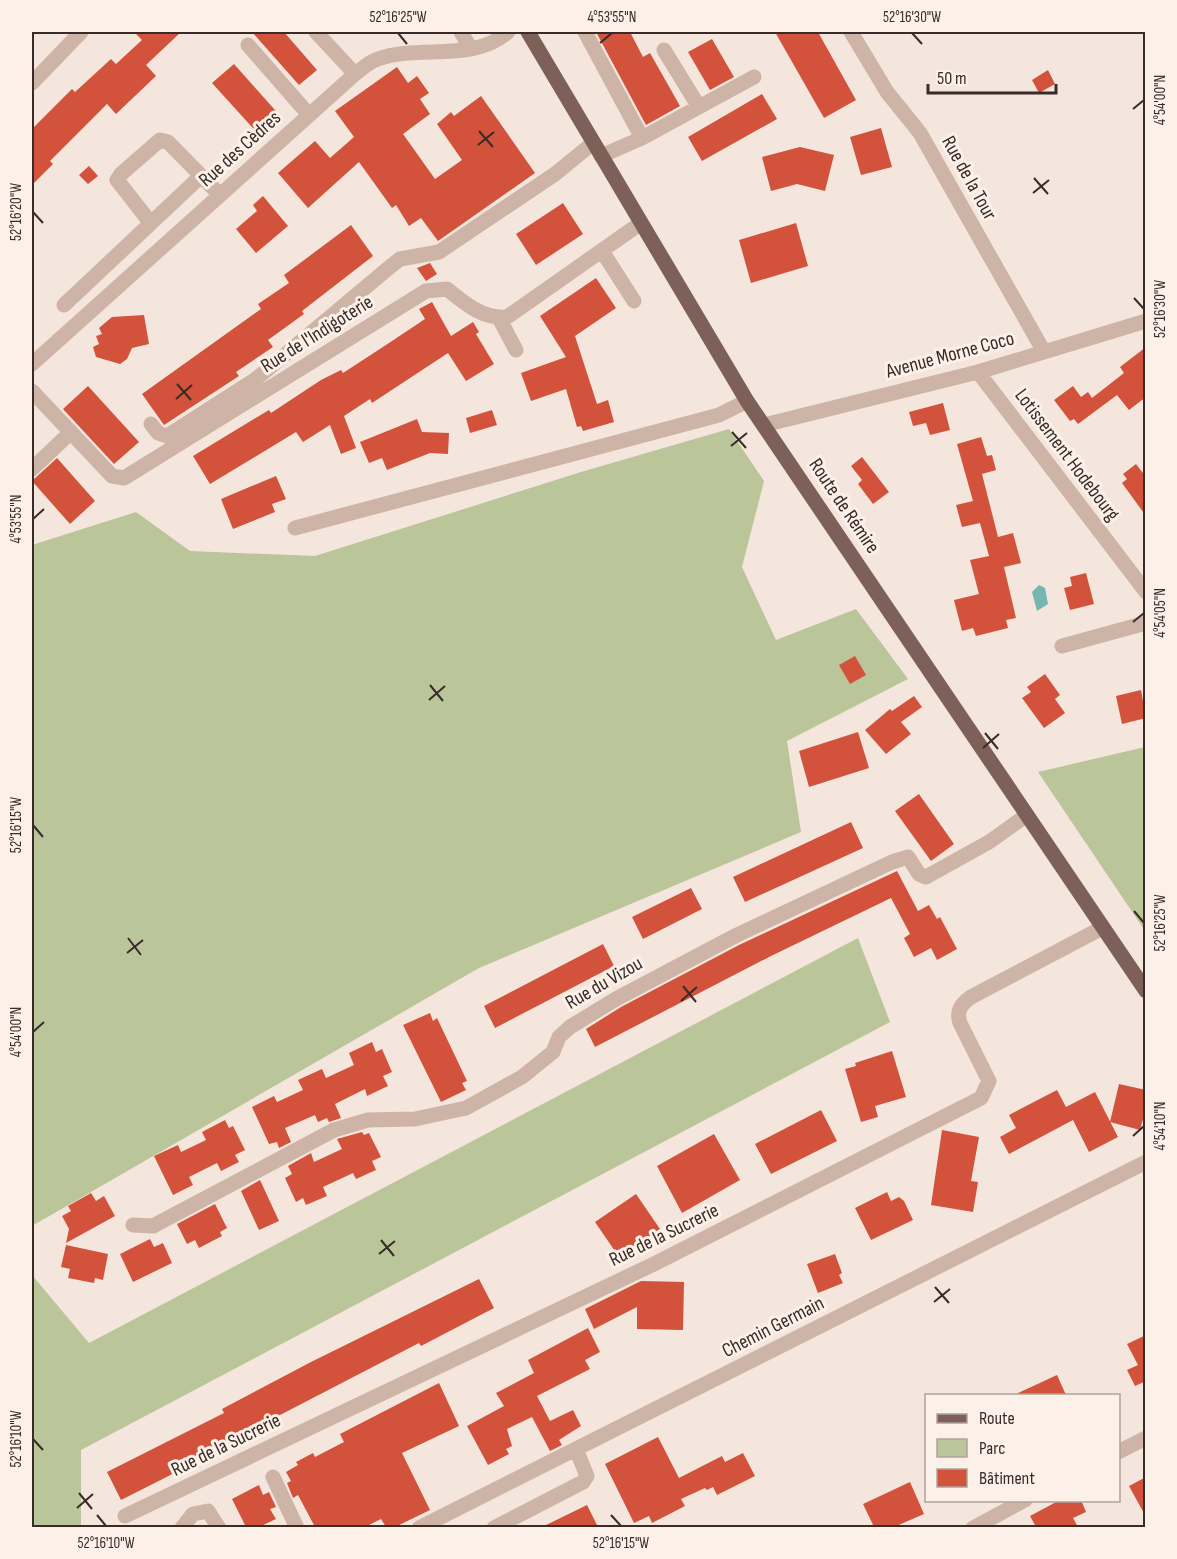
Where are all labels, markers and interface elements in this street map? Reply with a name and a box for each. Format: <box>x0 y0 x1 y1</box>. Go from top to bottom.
text: 52°16'25"W <box>369 8 427 27</box>
text: 4°53'55"N <box>588 8 636 27</box>
text: 52°16'30"W <box>883 8 941 27</box>
scale bar <box>928 57 1056 95</box>
text: 50 m <box>937 68 967 89</box>
text: 4°54'00"N <box>1151 75 1170 125</box>
street label: Rue des Cèdres <box>194 106 286 192</box>
street label: Rue de la Tour <box>936 132 1002 224</box>
text: 52°16'20"W <box>7 183 26 241</box>
text: 52°16'30"W <box>1151 280 1170 338</box>
street label: Rue de l'Indigoterie <box>257 290 377 378</box>
street label: Avenue Morne Coco <box>882 326 1017 384</box>
street label: Lotissement Hodebourg <box>1009 384 1125 526</box>
street label: Route de Rémire <box>803 454 885 558</box>
text: 4°53'55"N <box>7 495 26 543</box>
text: 4°54'05"N <box>1151 588 1170 638</box>
text: 52°16'15"W <box>7 797 26 853</box>
text: 52°16'25"W <box>1151 894 1170 952</box>
street label: Rue du Vizou <box>561 951 647 1015</box>
text: 4°54'00"N <box>7 1007 26 1057</box>
text: 4°54'10"N <box>1151 1102 1170 1150</box>
street label: Rue de la Sucrerie <box>605 1198 723 1272</box>
street label: Chemin Germain <box>718 1291 828 1363</box>
legend <box>925 1394 1120 1502</box>
street label: Rue de la Sucrerie <box>167 1408 285 1482</box>
text: Route <box>979 1408 1015 1429</box>
text: 52°16'10"W <box>7 1410 26 1467</box>
text: Parc <box>979 1438 1005 1459</box>
text: Bâtiment <box>979 1468 1035 1489</box>
text: 52°16'10"W <box>78 1534 135 1553</box>
text: 52°16'15"W <box>593 1534 649 1553</box>

